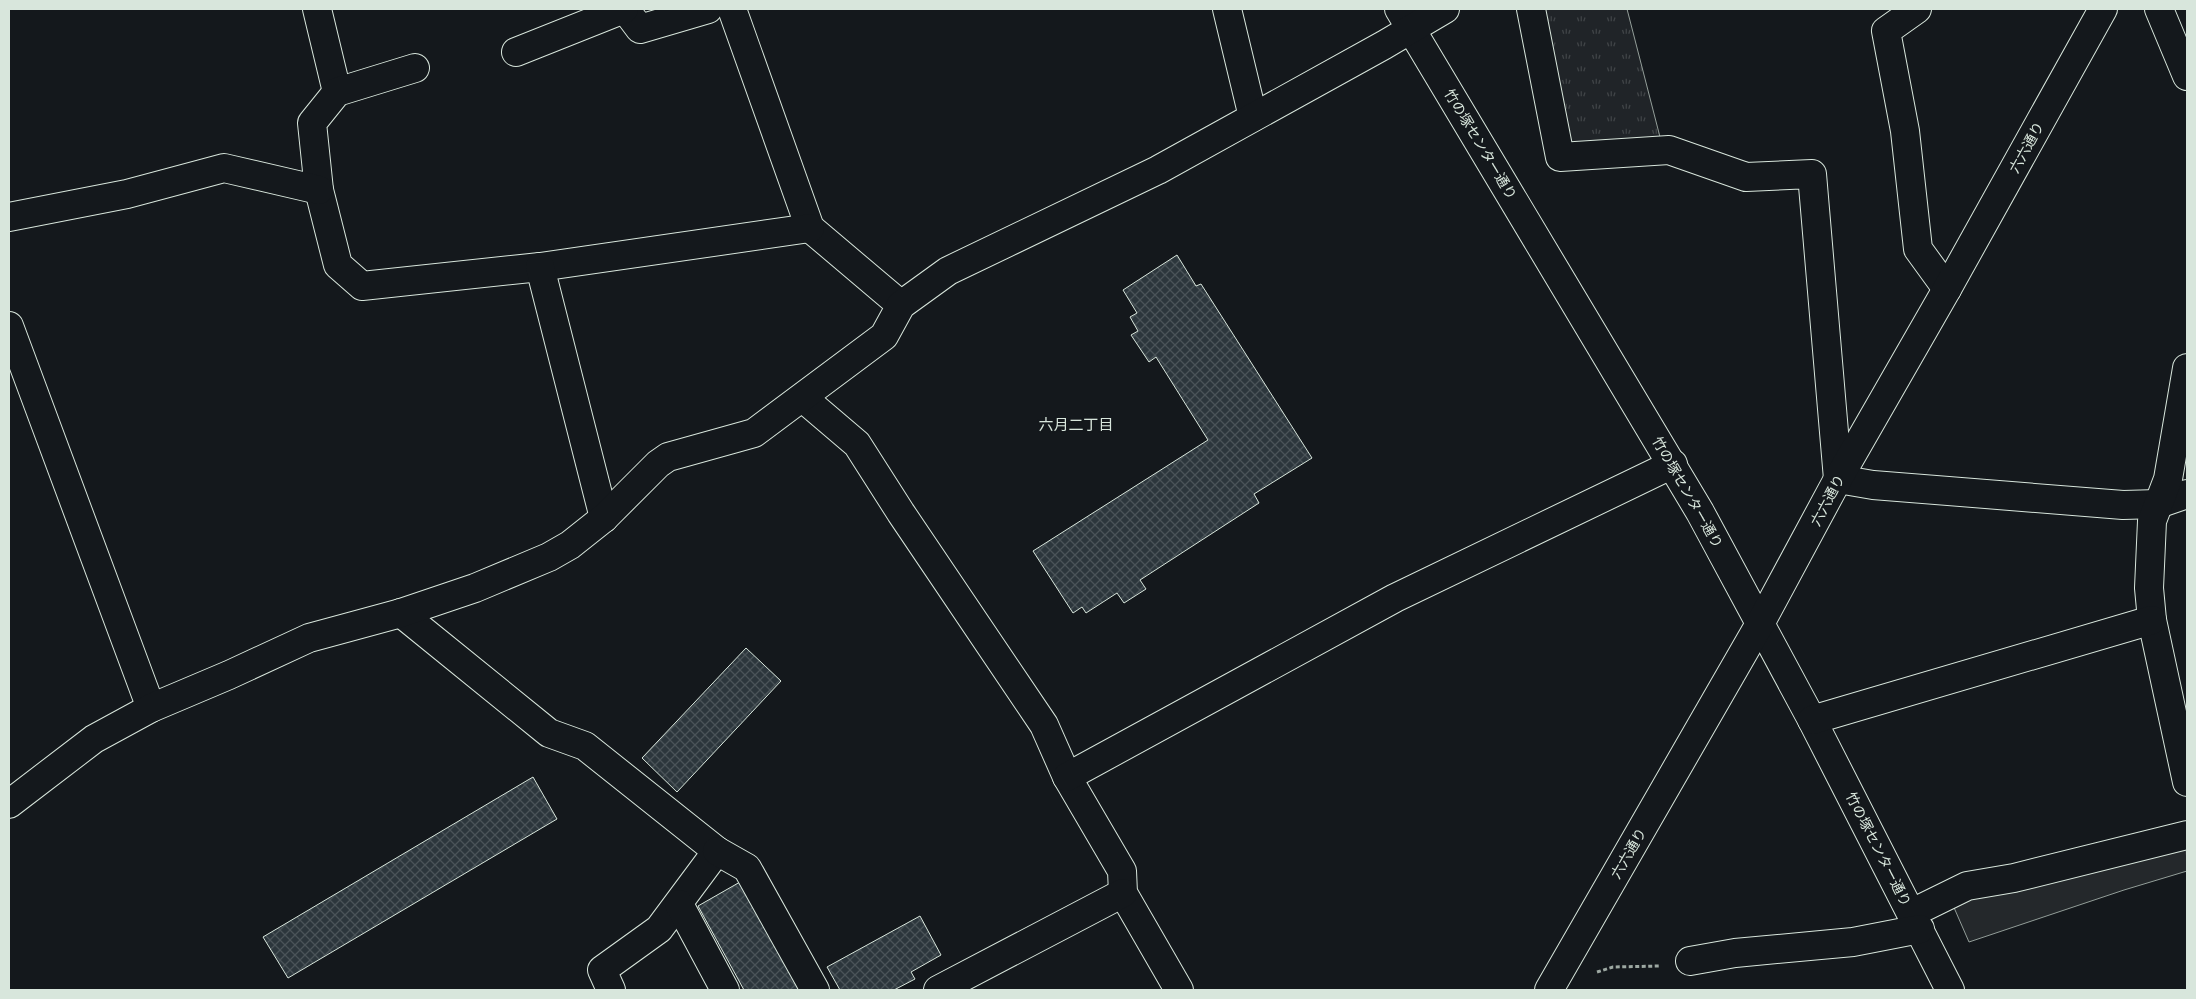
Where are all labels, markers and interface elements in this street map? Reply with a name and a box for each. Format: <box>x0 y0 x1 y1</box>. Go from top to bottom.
street label: 竹の塚センター通り <box>1441 86 1521 202</box>
street label: 六六通り <box>2005 118 2047 176</box>
district label: 六月二丁目 <box>1038 415 1114 433</box>
street label: 竹の塚センター通り <box>1649 433 1727 551</box>
street label: 六六通り <box>1806 471 1848 529</box>
street label: 竹の塚センター通り <box>1843 789 1915 909</box>
street label: 六六通り <box>1607 825 1649 881</box>

